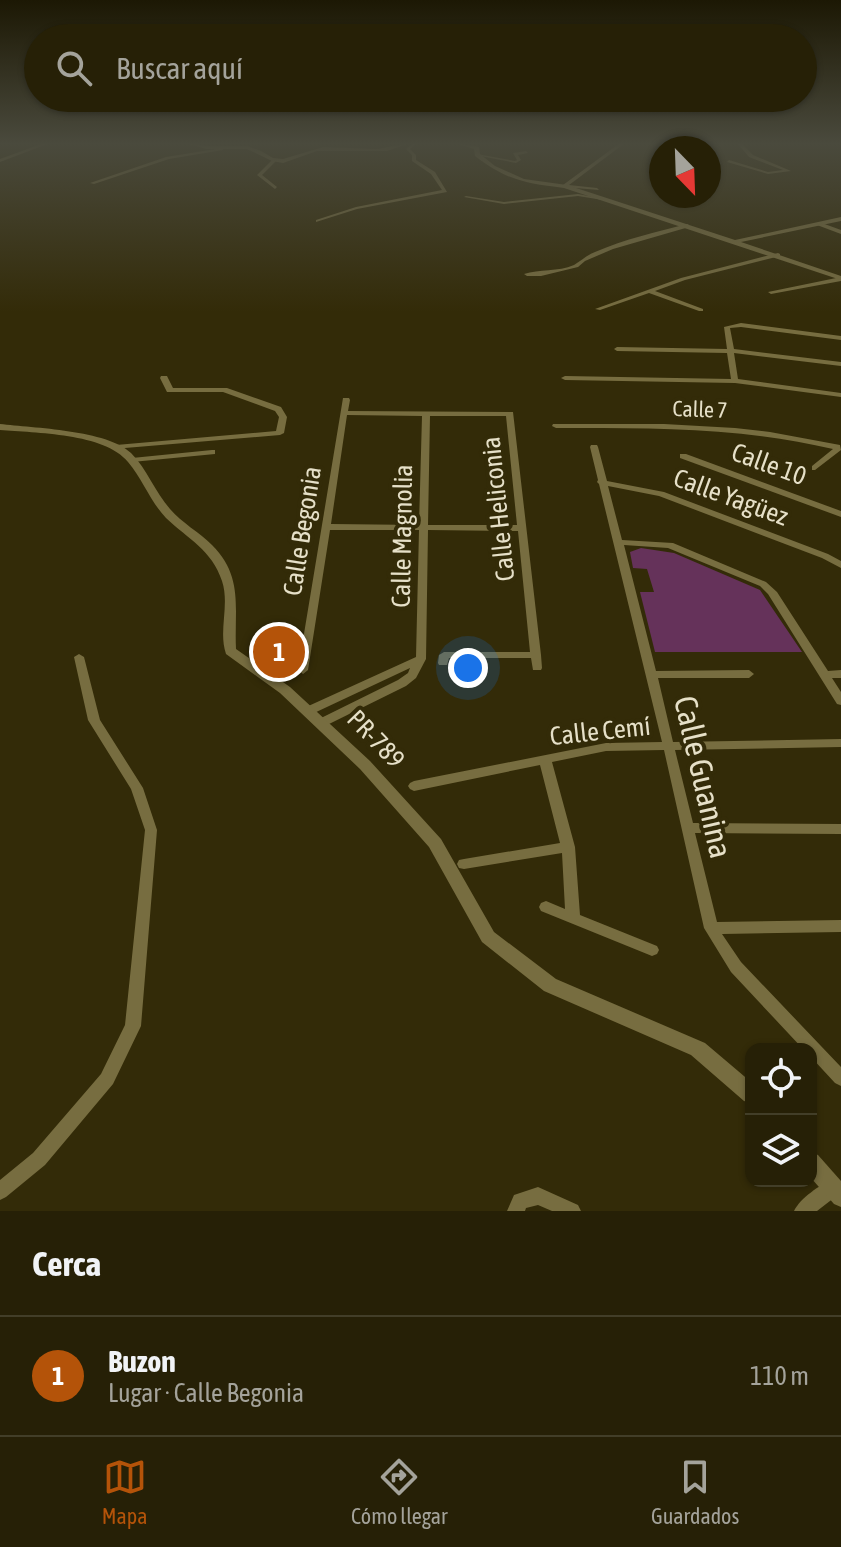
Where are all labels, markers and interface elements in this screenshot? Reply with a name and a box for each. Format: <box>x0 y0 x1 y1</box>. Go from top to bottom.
search box <box>24 24 817 112</box>
icon: search <box>52 46 96 90</box>
text: Buscar aquí <box>116 51 243 85</box>
north arrow <box>649 136 721 208</box>
street label: Calle 7 <box>672 395 728 423</box>
street label: Calle Heliconia <box>476 435 520 583</box>
street label: Calle 10 <box>728 437 810 491</box>
street label: Calle Yagüez <box>670 462 792 532</box>
street label: Calle Begonia <box>277 464 327 598</box>
street label: Calle Magnolia <box>386 464 418 608</box>
pin: 1 <box>253 622 305 682</box>
your location <box>448 648 488 688</box>
street label: Calle Guanina <box>667 692 740 862</box>
street label: PR-789 <box>341 704 411 774</box>
street label: Calle Cemí <box>548 711 652 751</box>
map controls <box>745 1043 817 1187</box>
button: locate <box>745 1043 817 1115</box>
button: layers <box>745 1115 817 1187</box>
text: Cerca <box>32 1244 101 1283</box>
text: Buzon <box>108 1344 176 1378</box>
text: 1 <box>52 1361 64 1391</box>
text: 110 m <box>750 1361 809 1391</box>
text: Lugar · Calle Begonia <box>108 1378 304 1408</box>
tab: Mapa <box>102 1455 147 1529</box>
tab: Cómo llegar <box>351 1455 448 1529</box>
tab: Guardados <box>651 1455 739 1529</box>

